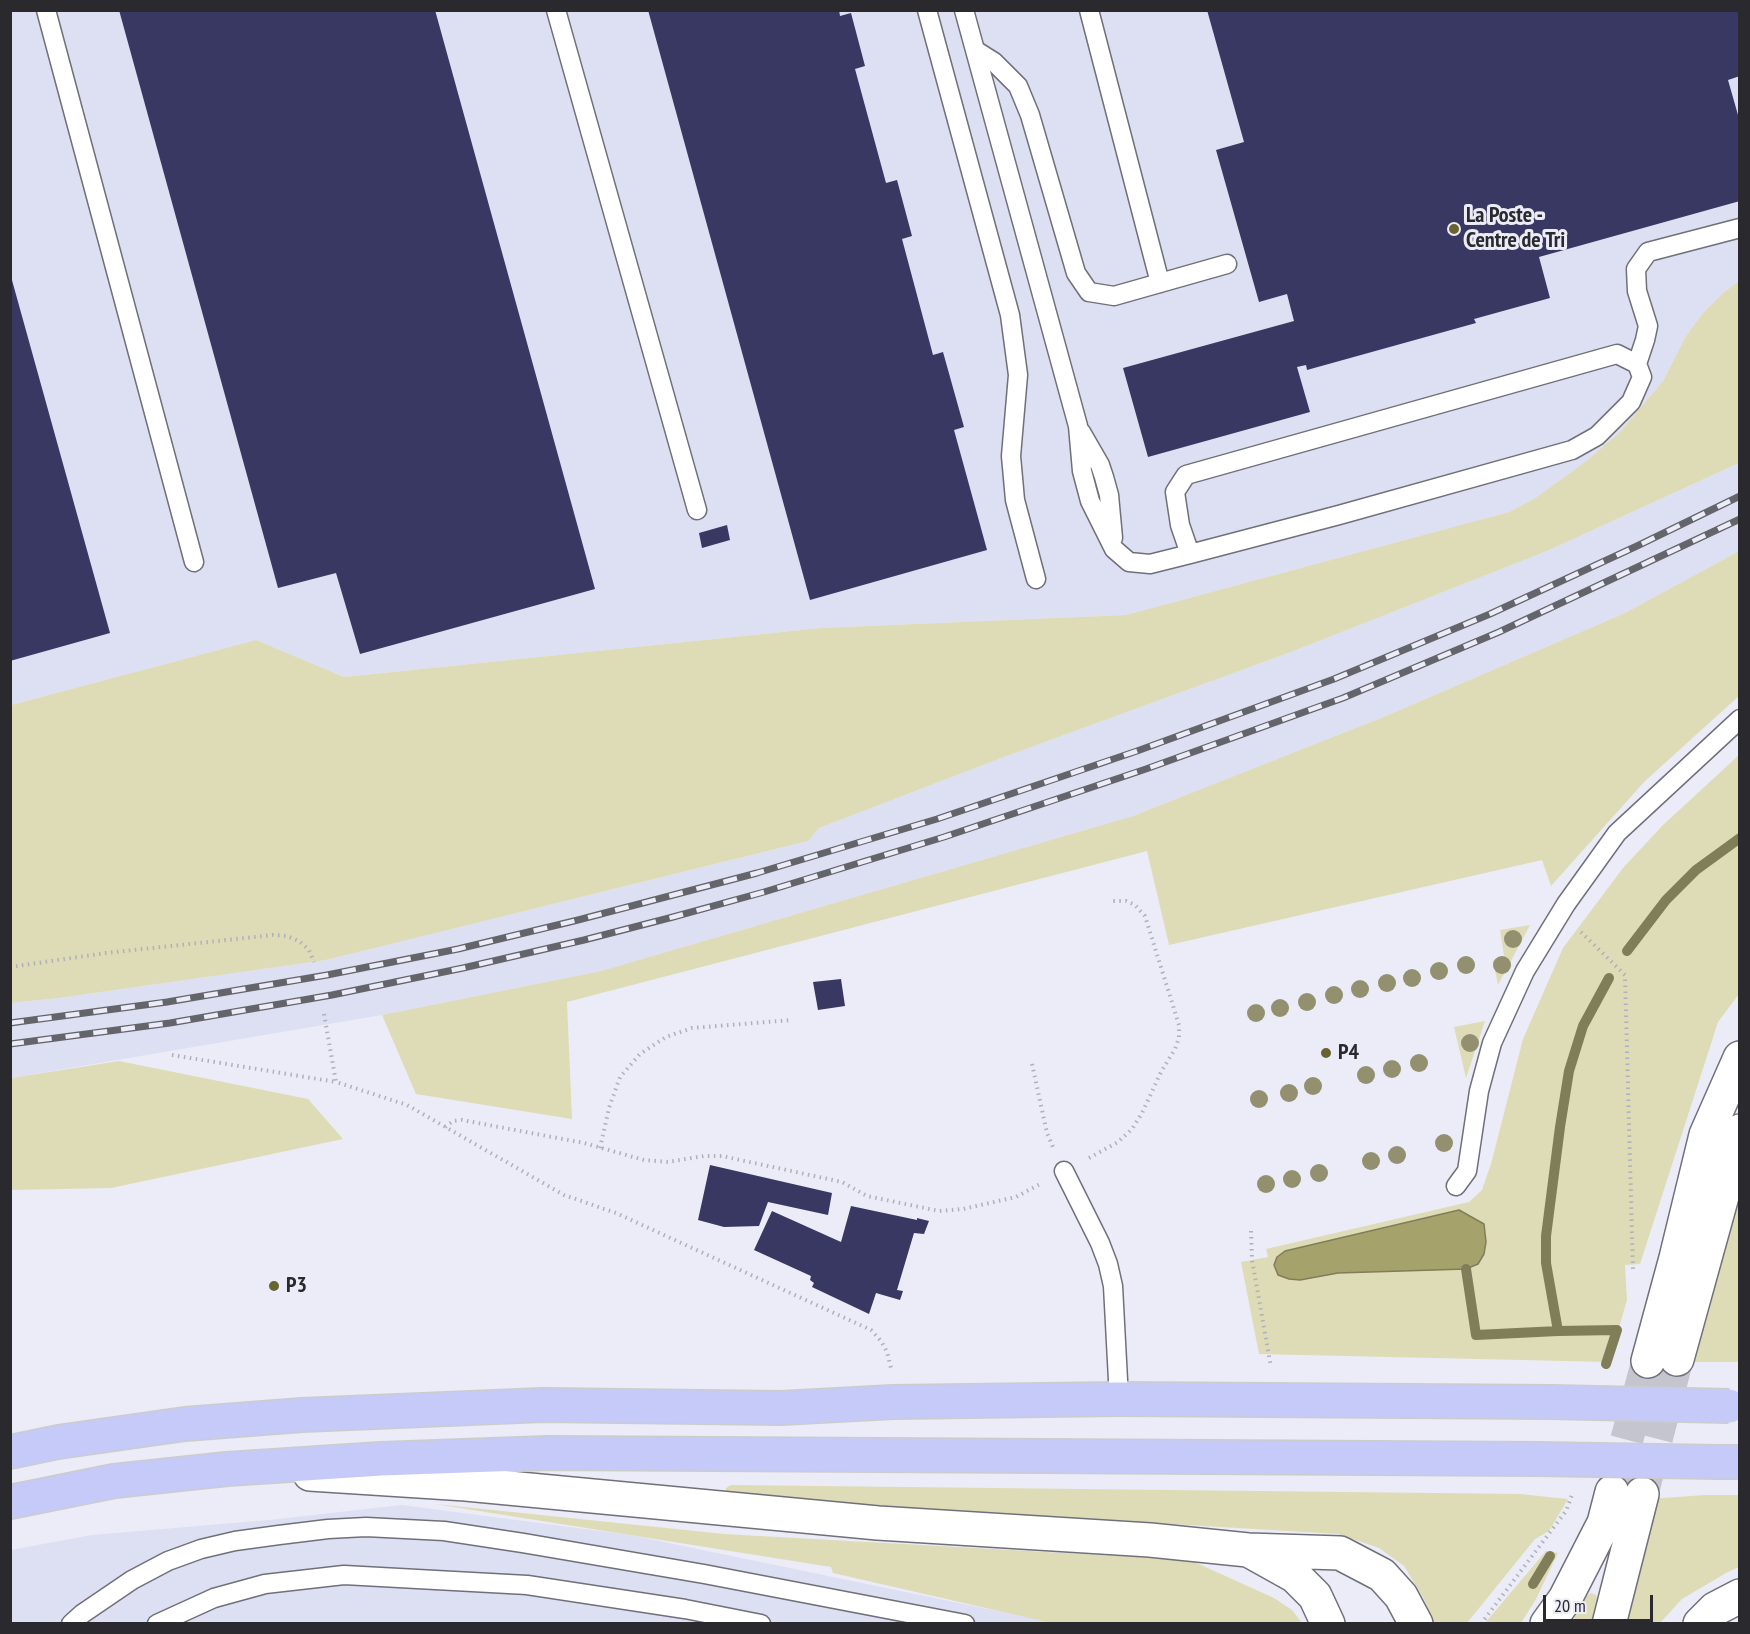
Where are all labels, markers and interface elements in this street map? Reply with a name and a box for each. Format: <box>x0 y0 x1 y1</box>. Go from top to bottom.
place label: La Poste - Centre de Tri <box>1466 203 1565 254</box>
marker: La Poste - Centre de Tri <box>1447 222 1461 236</box>
place label: P4 <box>1338 1040 1359 1066</box>
marker: P4 <box>1319 1046 1333 1060</box>
place label: P3 <box>286 1273 307 1299</box>
marker: P3 <box>267 1279 281 1293</box>
scale bar <box>1546 1583 1656 1621</box>
text: 20 m <box>1554 1594 1586 1617</box>

